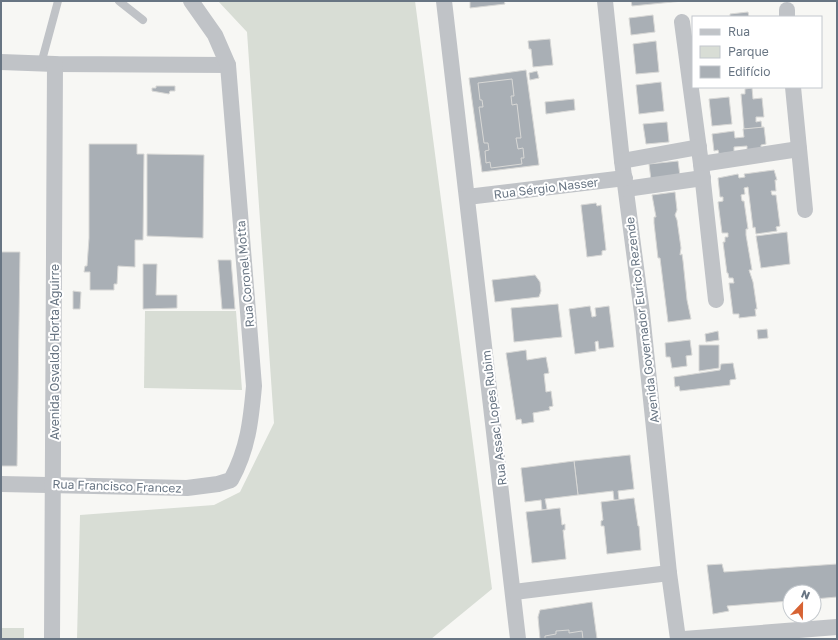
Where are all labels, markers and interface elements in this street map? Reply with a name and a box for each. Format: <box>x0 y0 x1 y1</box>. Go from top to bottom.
legend <box>692 16 822 88</box>
text: Rua <box>728 24 750 39</box>
text: Parque <box>728 44 769 59</box>
text: Edifício <box>728 64 770 79</box>
street label: Rua Sérgio Nasser <box>493 174 599 202</box>
street label: Avenida Governador Eurico Rezende <box>622 216 662 424</box>
street label: Rua Coronel Motta <box>233 220 257 328</box>
street label: Avenida Osvaldo Horta Aguirre <box>47 264 62 440</box>
street label: Rua Assac Lopes Rubim <box>478 350 510 486</box>
street label: Rua Francisco Francez <box>52 476 182 496</box>
north arrow <box>782 584 822 624</box>
text: N <box>800 587 812 602</box>

